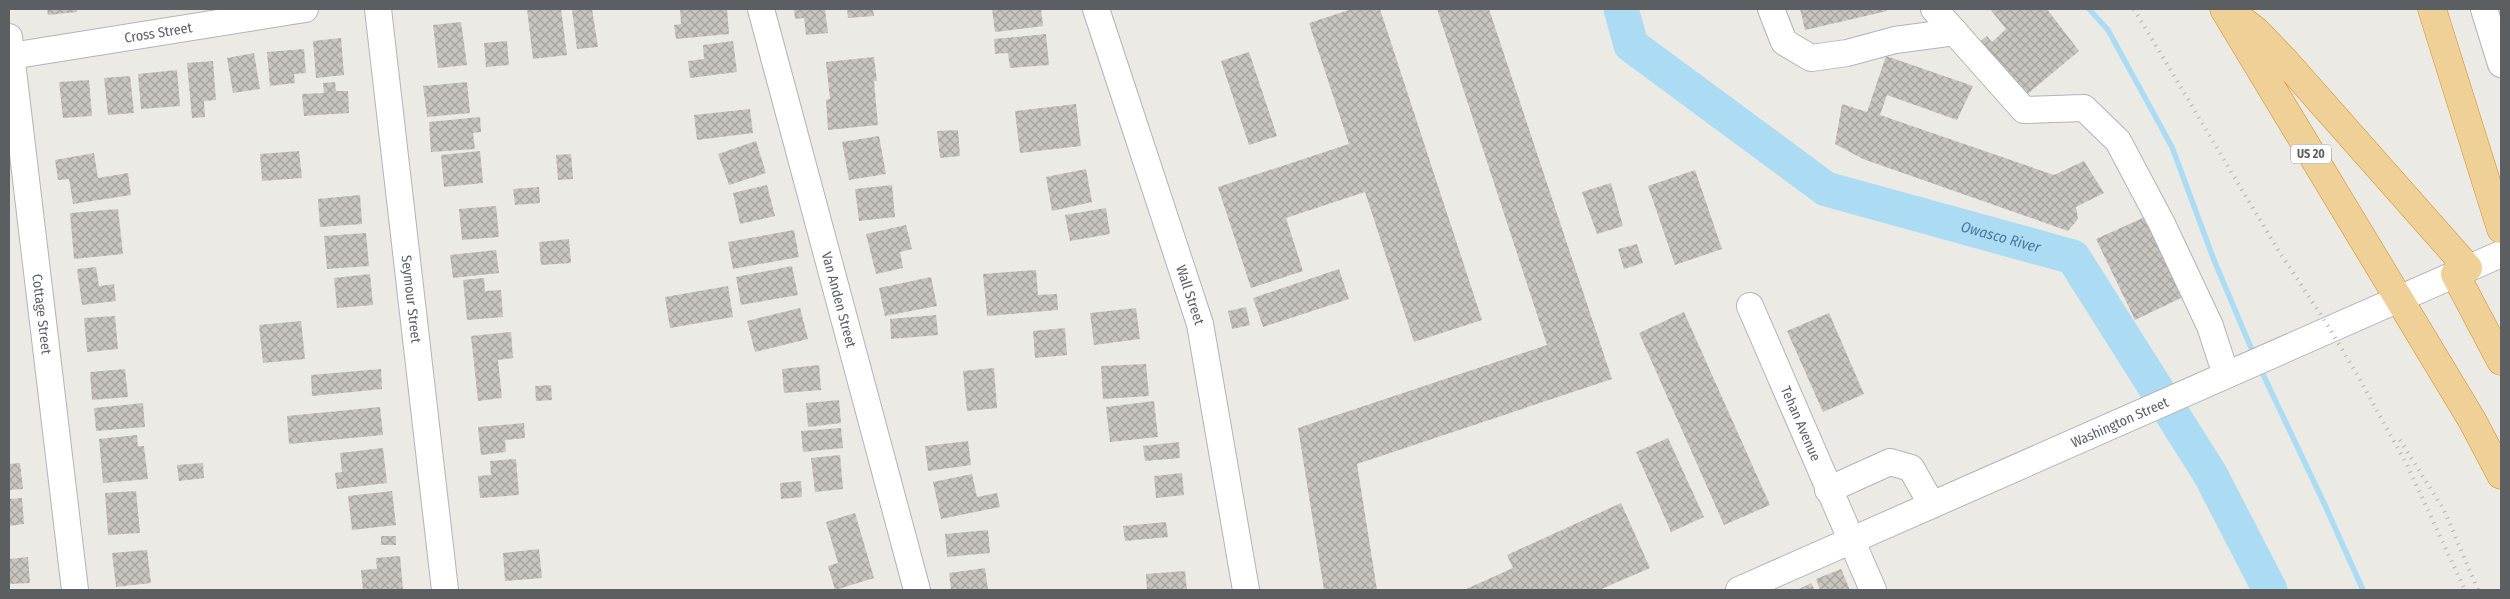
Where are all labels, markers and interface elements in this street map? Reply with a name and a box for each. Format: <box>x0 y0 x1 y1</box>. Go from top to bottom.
street label: Cross Street <box>123 19 194 47</box>
road number: US 20 <box>2291 144 2331 164</box>
water label: Owasco River <box>1959 218 2043 257</box>
street label: Van Anden Street <box>818 250 860 350</box>
street label: Seymour Street <box>397 254 424 344</box>
street label: Wall Street <box>1172 263 1208 327</box>
street label: Cottage Street <box>28 273 55 356</box>
street label: Tehan Avenue <box>1777 384 1824 464</box>
street label: Washington Street <box>2069 394 2172 452</box>

